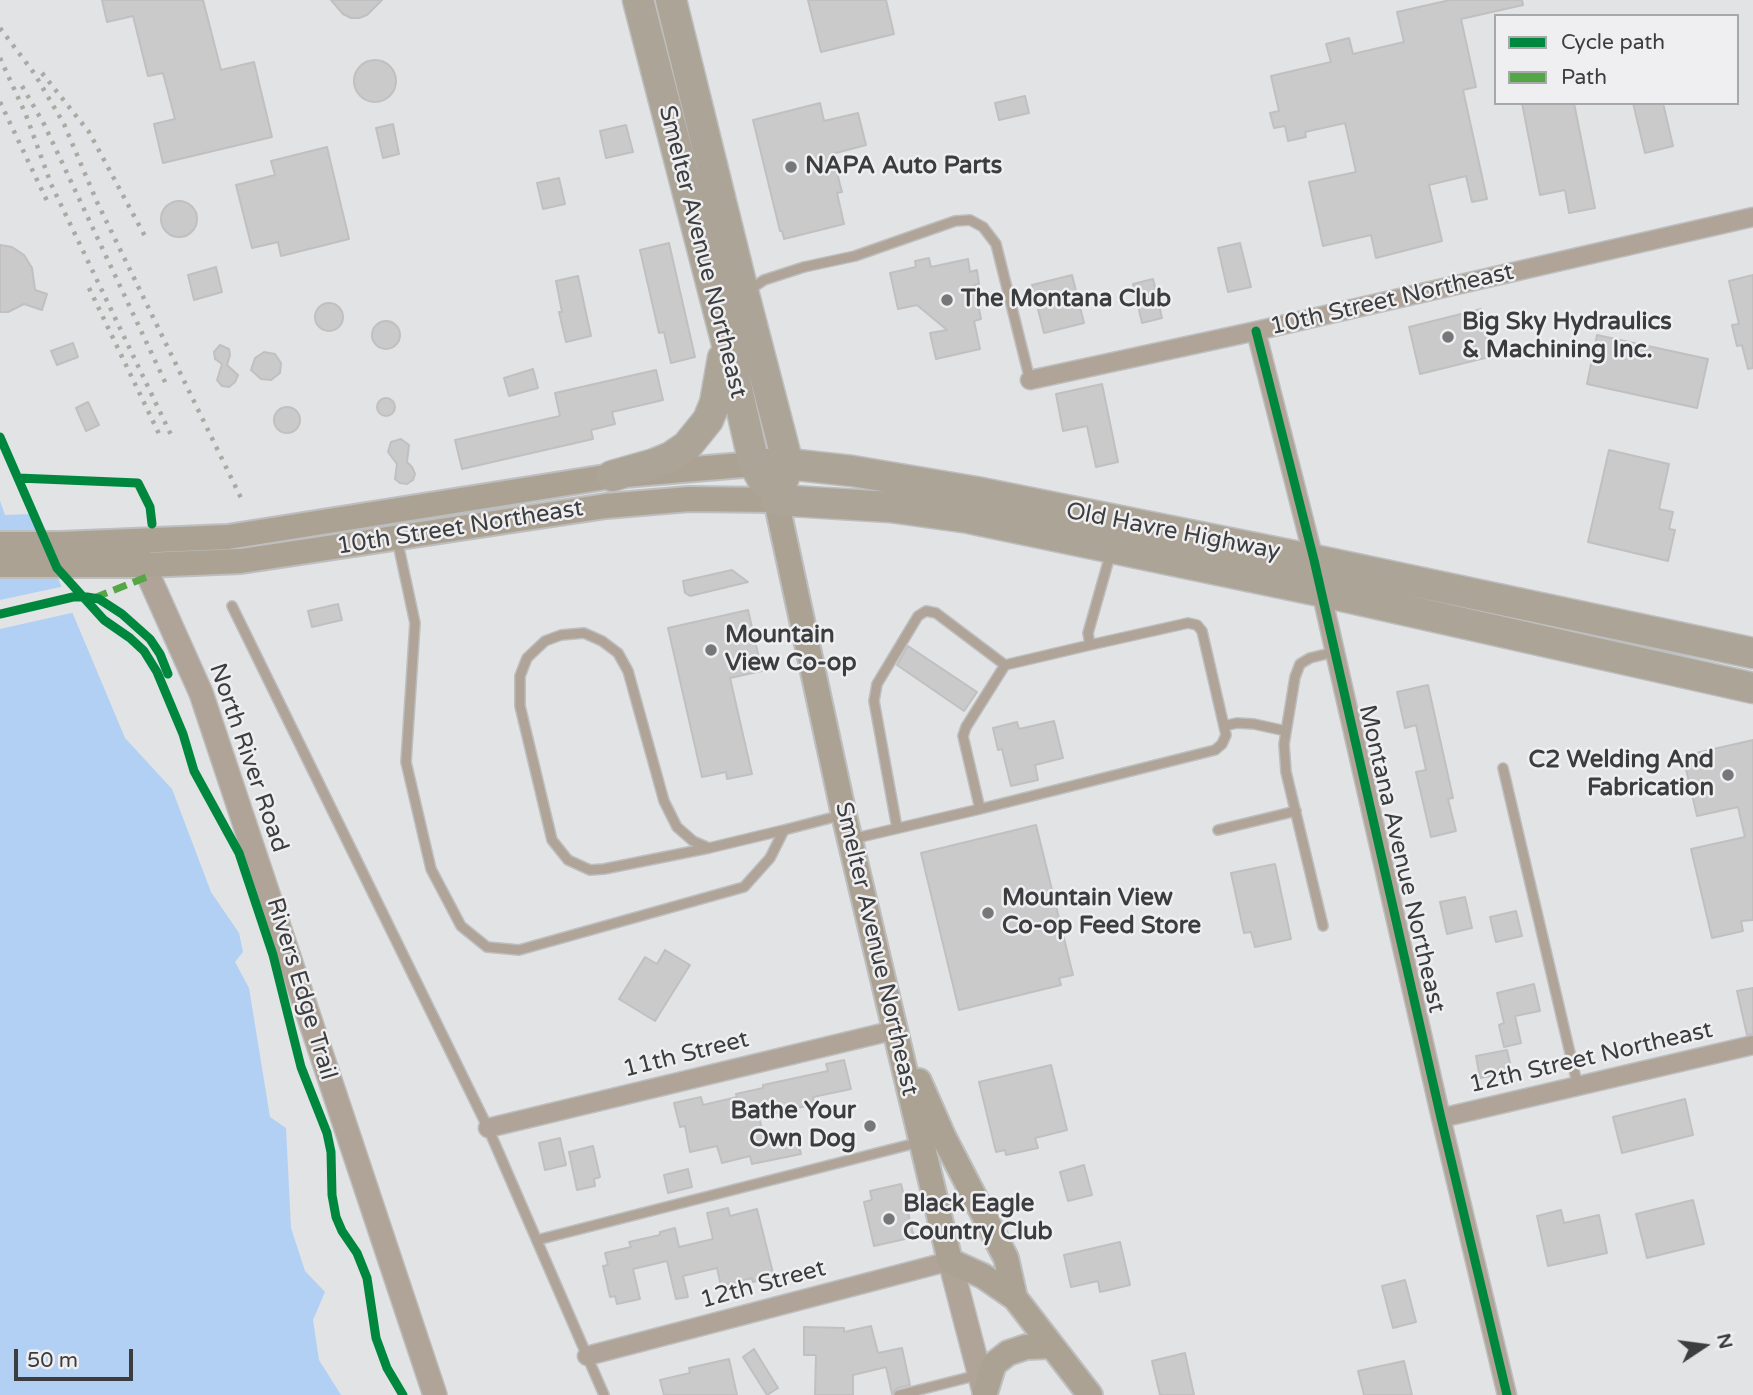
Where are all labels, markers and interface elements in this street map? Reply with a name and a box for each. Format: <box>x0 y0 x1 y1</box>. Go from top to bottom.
legend <box>1494 14 1739 105</box>
text: Cycle path <box>1561 30 1665 55</box>
text: Path <box>1561 65 1607 90</box>
street label: Smelter Avenue Northeast <box>652 103 752 401</box>
place label: NAPA Auto Parts <box>805 153 1002 181</box>
marker: NAPA Auto Parts <box>783 159 799 175</box>
street label: 10th Street Northeast <box>1267 258 1517 342</box>
place label: The Montana Club <box>961 286 1171 314</box>
marker: The Montana Club <box>939 292 955 308</box>
place label: Big Sky Hydraulics & Machining Inc. <box>1462 309 1672 365</box>
marker: Big Sky Hydraulics & Machining Inc. <box>1440 329 1456 345</box>
street label: 10th Street Northeast <box>335 494 585 562</box>
street label: Old Havre Highway <box>1063 497 1283 567</box>
place label: Mountain View Co-op <box>725 622 857 678</box>
marker: Mountain View Co-op <box>703 642 719 658</box>
street label: North River Road <box>202 660 294 856</box>
street label: Montana Avenue Northeast <box>1352 702 1450 1016</box>
place label: C2 Welding And Fabrication <box>1529 747 1714 803</box>
marker: C2 Welding And Fabrication <box>1720 767 1736 783</box>
street label: Smelter Avenue Northeast <box>828 799 924 1099</box>
place label: Mountain View Co-op Feed Store <box>1002 885 1201 941</box>
street label: Rivers Edge Trail <box>260 894 342 1084</box>
marker: Mountain View Co-op Feed Store <box>980 905 996 921</box>
street label: 12th Street Northeast <box>1466 1016 1716 1100</box>
street label: 11th Street <box>620 1025 752 1085</box>
place label: Bathe Your Own Dog <box>731 1098 856 1154</box>
marker: Bathe Your Own Dog <box>862 1118 878 1134</box>
place label: Black Eagle Country Club <box>903 1191 1053 1247</box>
marker: Black Eagle Country Club <box>881 1211 897 1227</box>
street label: 12th Street <box>697 1254 829 1316</box>
north arrow <box>1669 1311 1739 1381</box>
text: N <box>1712 1331 1737 1351</box>
scale bar <box>18 1336 136 1380</box>
text: 50 m <box>27 1348 78 1373</box>

